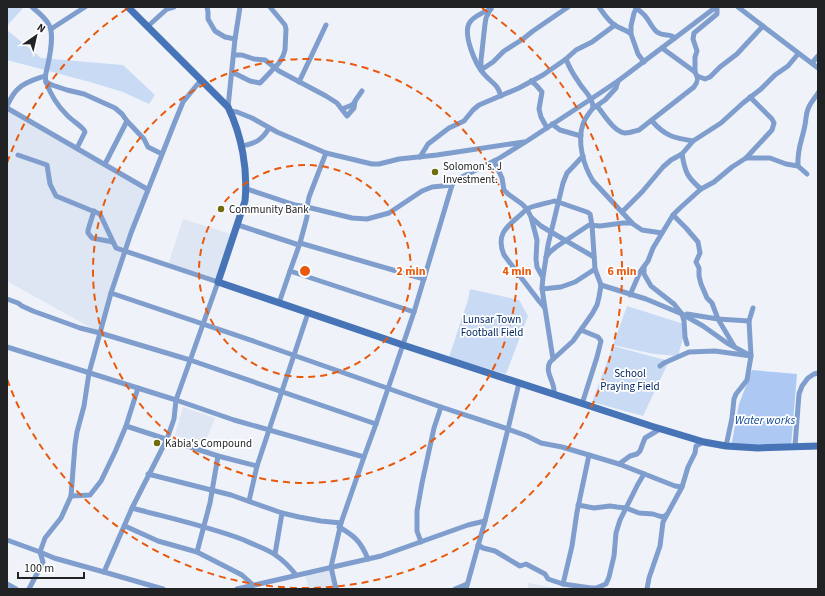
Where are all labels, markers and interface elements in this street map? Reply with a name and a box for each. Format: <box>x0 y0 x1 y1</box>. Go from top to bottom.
north arrow <box>16 16 56 56</box>
text: N <box>34 20 49 36</box>
place label: Solomon's. J Investment. <box>443 159 502 187</box>
marker: Solomon's. J Investment. <box>430 167 440 177</box>
place label: Community Bank <box>229 202 309 217</box>
marker: Community Bank <box>216 204 226 214</box>
text: 2 min <box>396 263 426 280</box>
text: 4 min <box>502 263 532 280</box>
text: 6 min <box>607 263 637 280</box>
centre of rings <box>298 264 312 278</box>
park label: Lunsar Town Football Field <box>461 312 523 340</box>
park label: School Praying Field <box>600 366 660 394</box>
water label: Water works <box>735 412 796 429</box>
place label: Kabia's Compound <box>165 436 252 451</box>
marker: Kabia's Compound <box>152 438 162 448</box>
scale bar <box>18 554 84 580</box>
text: 100 m <box>24 560 54 577</box>

